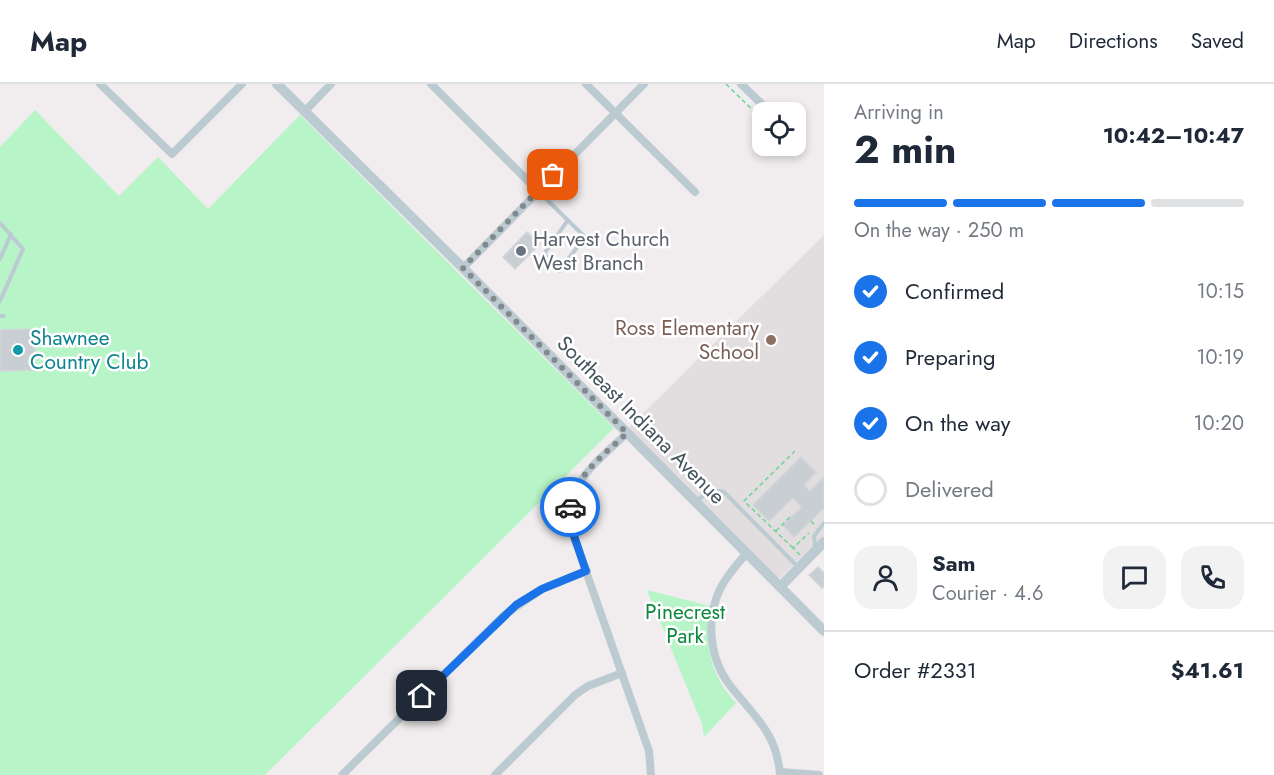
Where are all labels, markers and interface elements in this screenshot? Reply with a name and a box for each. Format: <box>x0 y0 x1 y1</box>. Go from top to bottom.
text: Map <box>30 21 87 62</box>
text: Map <box>997 26 1036 56</box>
text: Directions <box>1069 26 1158 56</box>
text: Saved <box>1191 26 1244 56</box>
text: Arriving in <box>854 98 944 127</box>
map controls <box>752 102 806 156</box>
button: locate <box>752 102 806 156</box>
text: 10:42–10:47 <box>1103 119 1244 151</box>
text: 2 min <box>854 121 956 178</box>
pin <box>527 149 578 200</box>
icon: bag <box>536 158 569 191</box>
text: On the way · 250 m <box>854 216 1024 245</box>
place label: Harvest Church West Branch <box>533 224 670 278</box>
marker: Harvest Church West Branch <box>514 244 528 258</box>
icon: check <box>854 275 887 308</box>
text: Confirmed <box>905 275 1004 307</box>
text: 10:15 <box>1197 277 1244 306</box>
place label: Ross Elementary School <box>615 313 760 367</box>
place label: Shawnee Country Club <box>30 323 149 377</box>
street label: Southeast Indiana Avenue <box>550 329 732 511</box>
marker: Ross Elementary School <box>764 333 778 347</box>
icon: check <box>854 341 887 374</box>
text: Preparing <box>905 341 996 373</box>
marker: Shawnee Country Club <box>11 343 25 357</box>
text: 10:19 <box>1196 343 1244 372</box>
icon: check <box>854 407 887 440</box>
text: On the way <box>905 407 1010 439</box>
text: 10:20 <box>1194 409 1244 438</box>
text: Delivered <box>905 473 994 505</box>
courier <box>540 477 600 537</box>
icon: car <box>554 491 587 524</box>
button: person <box>854 546 917 609</box>
button: chat <box>1103 546 1166 609</box>
button: phone <box>1181 546 1244 609</box>
text: Sam <box>932 547 976 579</box>
text: Courier · 4.6 <box>932 579 1044 608</box>
park label: Pinecrest Park <box>645 597 725 651</box>
text: Order #2331 <box>854 654 977 686</box>
text: $41.61 <box>1171 654 1244 686</box>
pin <box>396 670 447 721</box>
icon: home <box>405 679 438 712</box>

